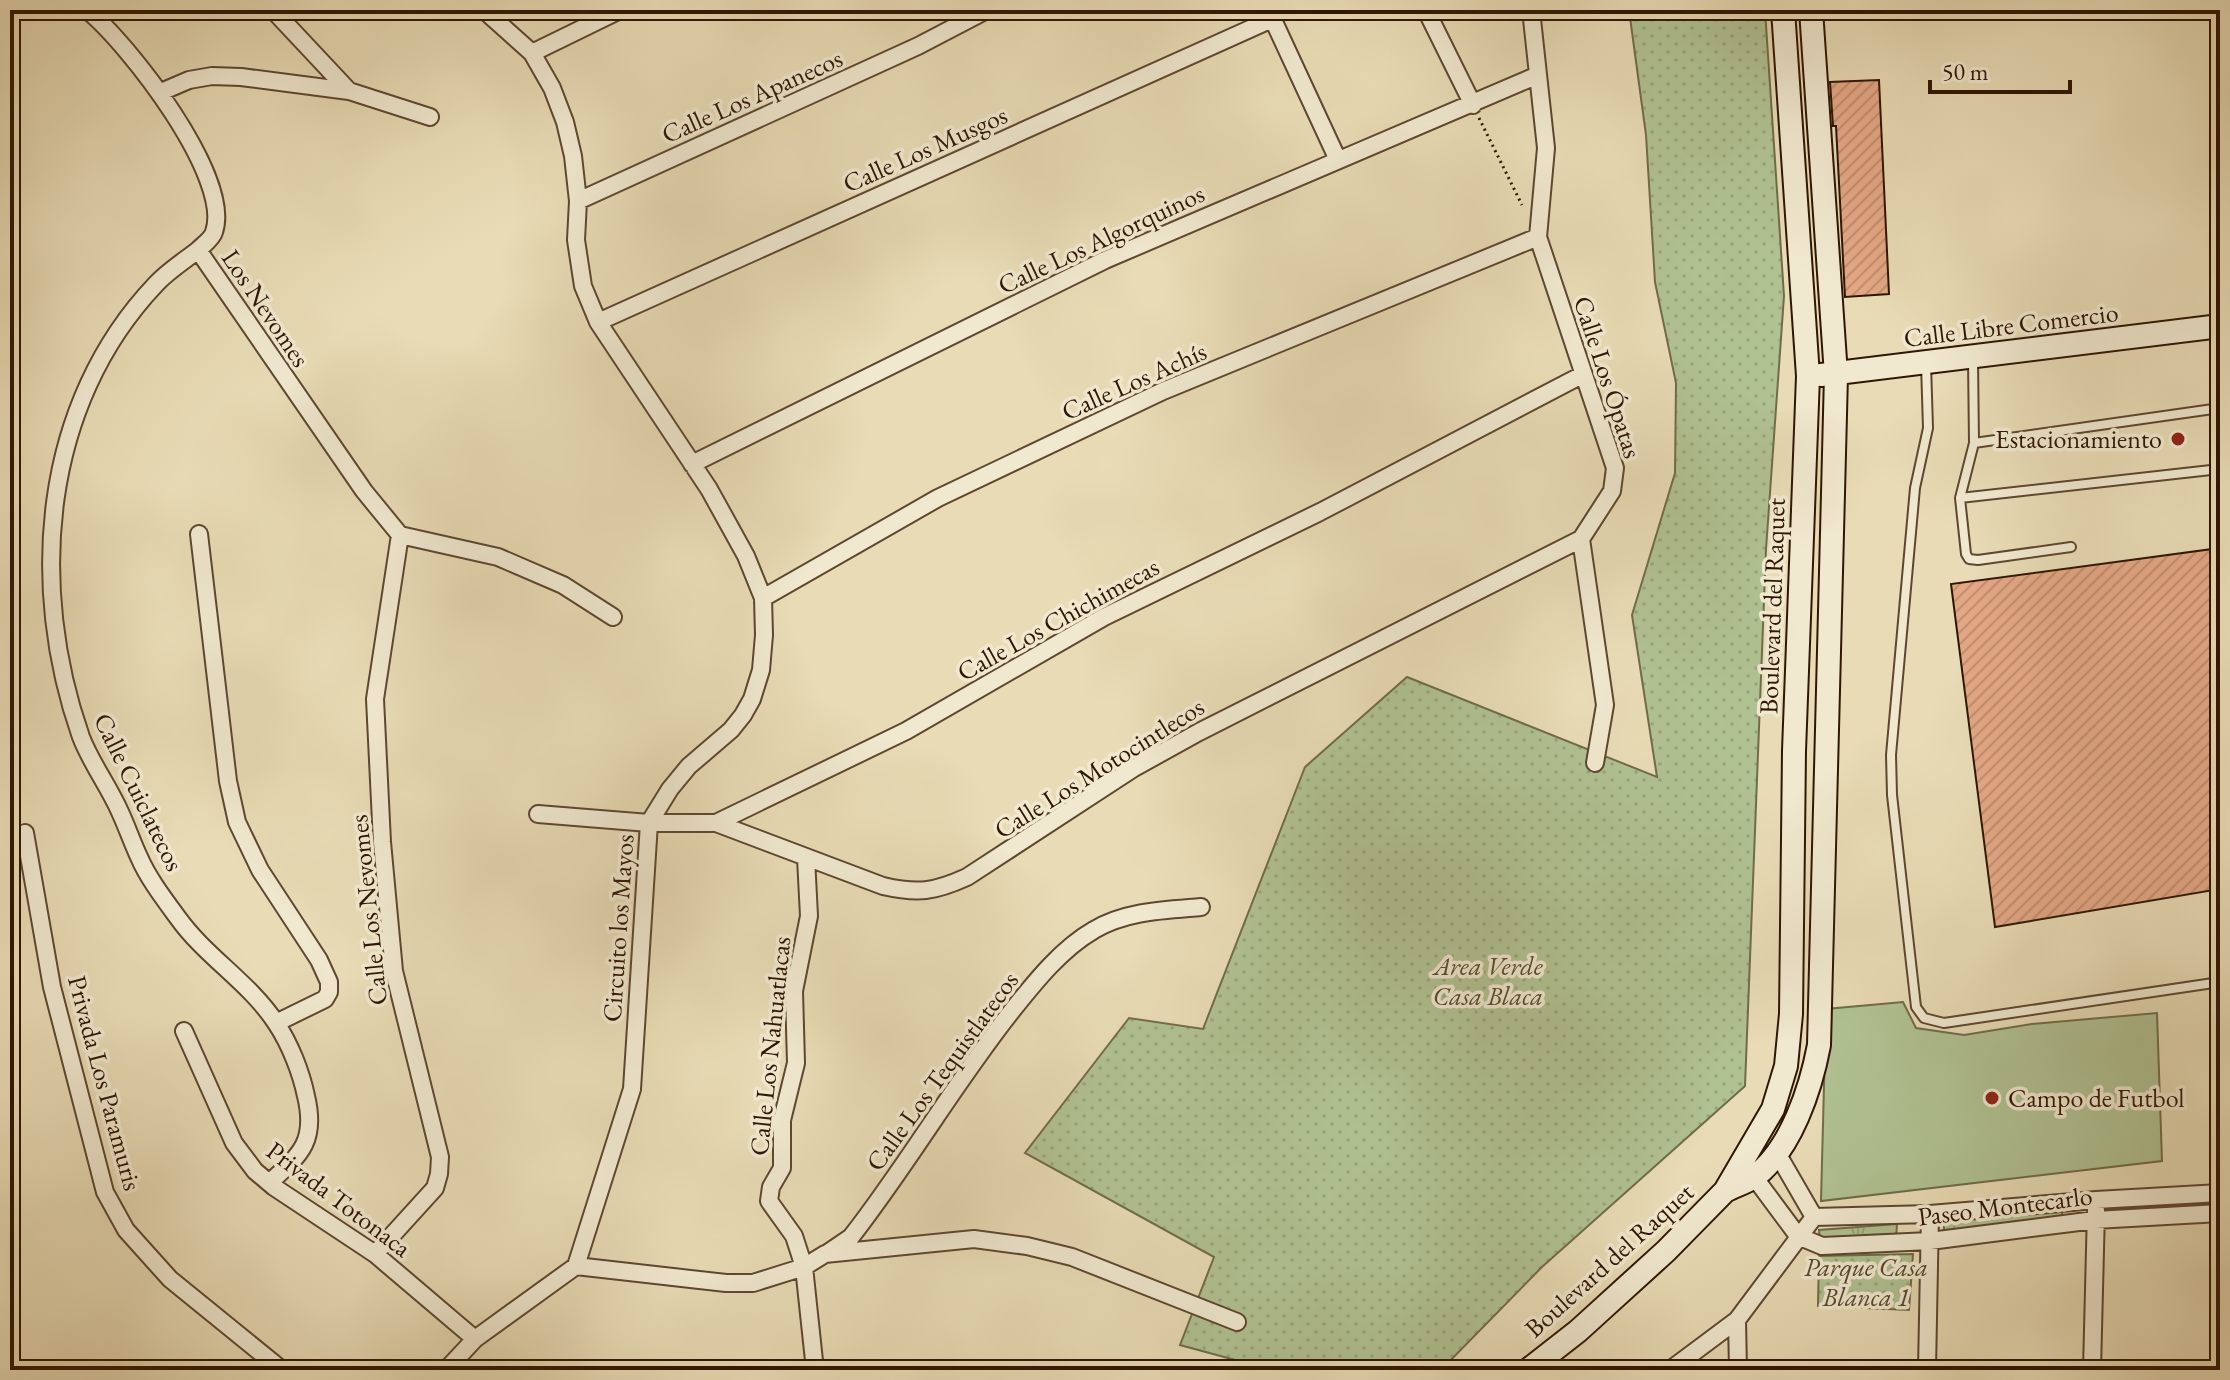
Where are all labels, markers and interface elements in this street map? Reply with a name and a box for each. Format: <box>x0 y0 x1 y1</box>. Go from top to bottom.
street label: Calle Los Apanecos <box>656 41 848 151</box>
scale bar <box>1930 44 2070 94</box>
text: 50 m <box>1942 56 1989 87</box>
street label: Calle Los Musgos <box>838 98 1012 200</box>
street label: Calle Los Algorquinos <box>992 176 1210 302</box>
street label: Los Nevomes <box>214 243 318 373</box>
street label: Calle Los Ópatas <box>1566 292 1650 462</box>
street label: Calle Libre Comercio <box>1902 295 2120 355</box>
street label: Calle Los Achís <box>1056 334 1212 428</box>
place label: Estacionamiento <box>1995 422 2162 456</box>
marker: Estacionamiento <box>2169 430 2187 448</box>
street label: Boulevard del Raquet <box>1751 498 1793 714</box>
street label: Calle Los Chichimecas <box>951 549 1165 689</box>
street label: Calle Los Motocintlecos <box>988 690 1210 846</box>
street label: Calle Cuiclatecos <box>86 707 192 877</box>
street label: Calle Los Nevomes <box>341 813 395 1007</box>
street label: Circuito los Mayos <box>594 833 642 1023</box>
street label: Calle Los Nahuatlacas <box>742 935 798 1157</box>
park label: Area Verde Casa Blaca <box>1431 949 1544 1013</box>
street label: Calle Los Tequistlatecos <box>858 964 1026 1178</box>
street label: Privada Los Paramuris <box>60 972 150 1194</box>
place label: Campo de Futbol <box>2008 1081 2184 1115</box>
marker: Campo de Futbol <box>1983 1089 2001 1107</box>
street label: Privada Totonaca <box>260 1133 419 1265</box>
street label: Boulevard del Raquet <box>1517 1175 1701 1345</box>
street label: Paseo Montecarlo <box>1916 1178 2094 1234</box>
park label: Parque Casa Blanca 1 <box>1804 1250 1928 1314</box>

